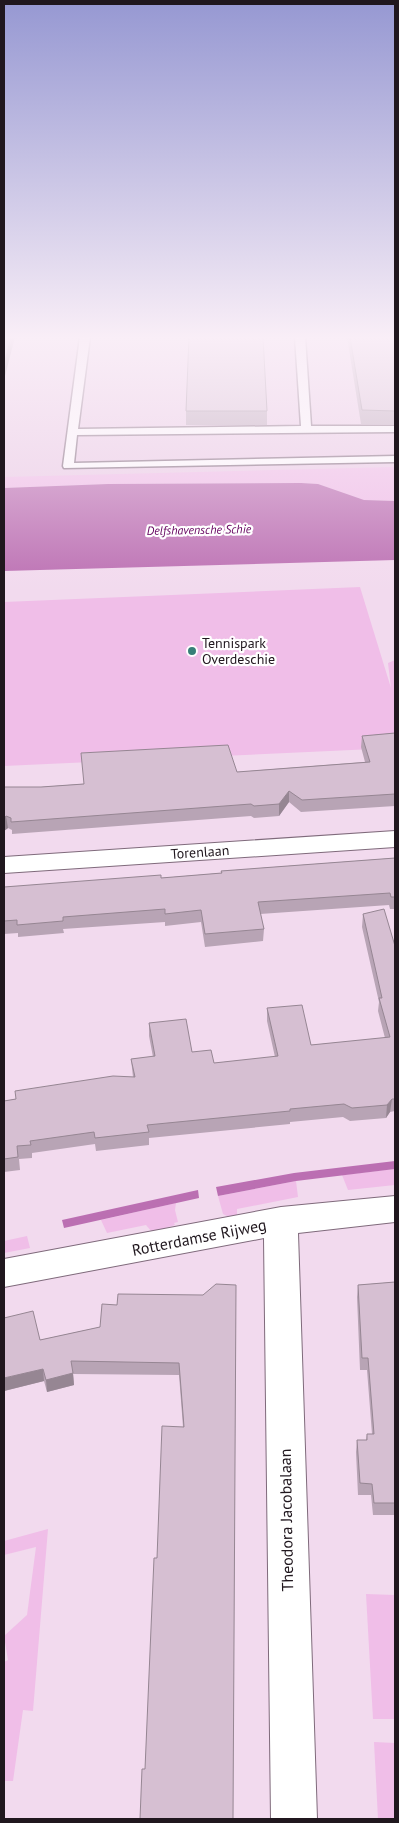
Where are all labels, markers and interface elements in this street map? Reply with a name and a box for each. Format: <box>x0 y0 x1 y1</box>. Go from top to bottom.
water label: Delfshavensche Schie <box>147 521 252 538</box>
place label: Tennispark Overdeschie <box>202 634 275 668</box>
marker: Tennispark Overdeschie <box>186 645 198 657</box>
street label: Torenlaan <box>170 841 230 863</box>
street label: Rotterdamse Rijweg <box>130 1214 268 1260</box>
street label: Theodora Jacobalaan <box>275 1448 297 1592</box>

